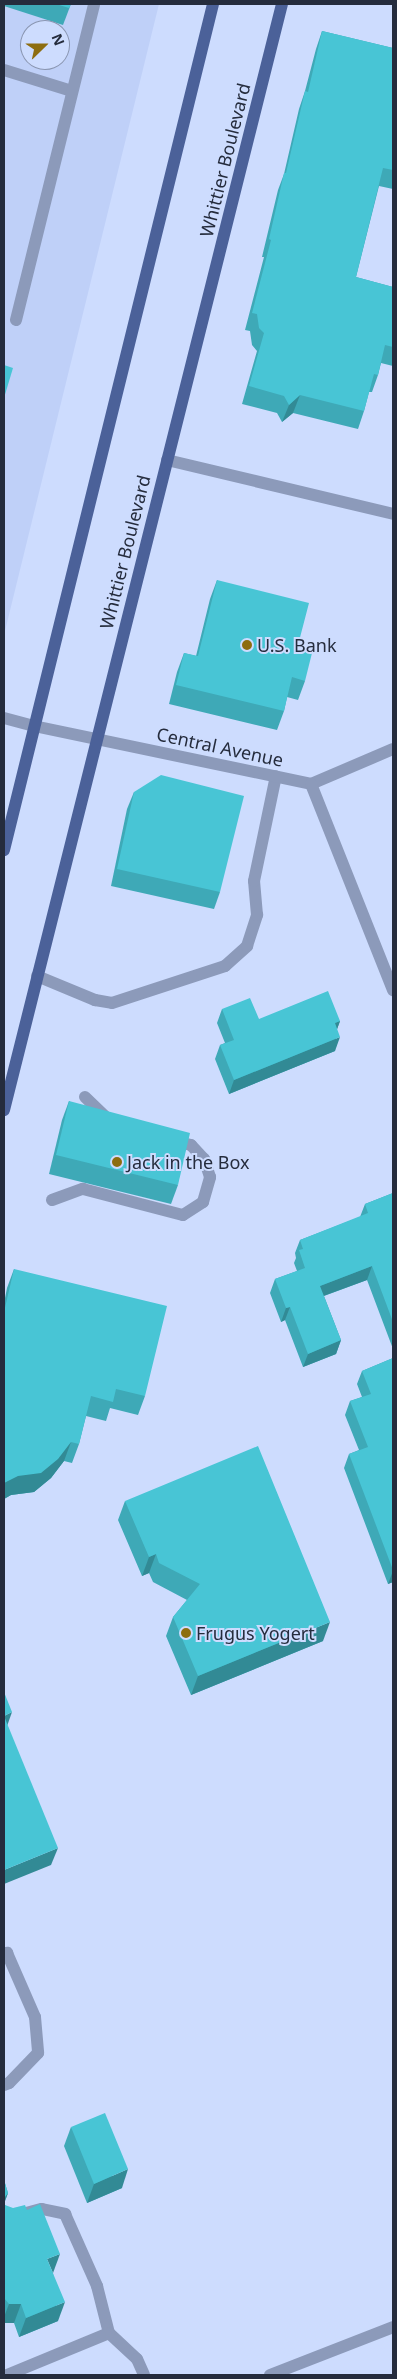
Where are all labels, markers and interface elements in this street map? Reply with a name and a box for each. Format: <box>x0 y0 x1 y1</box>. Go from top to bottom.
north arrow <box>20 20 70 70</box>
text: N <box>47 31 69 48</box>
street label: Whittier Boulevard <box>195 81 255 239</box>
street label: Whittier Boulevard <box>95 473 155 631</box>
place label: U.S. Bank <box>257 634 337 656</box>
marker: U.S. Bank <box>241 639 253 651</box>
street label: Central Avenue <box>155 723 285 771</box>
place label: Jack in the Box <box>127 1151 250 1173</box>
marker: Jack in the Box <box>111 1156 123 1168</box>
place label: Frugus Yogert <box>196 1622 315 1644</box>
marker: Frugus Yogert <box>180 1627 192 1639</box>

